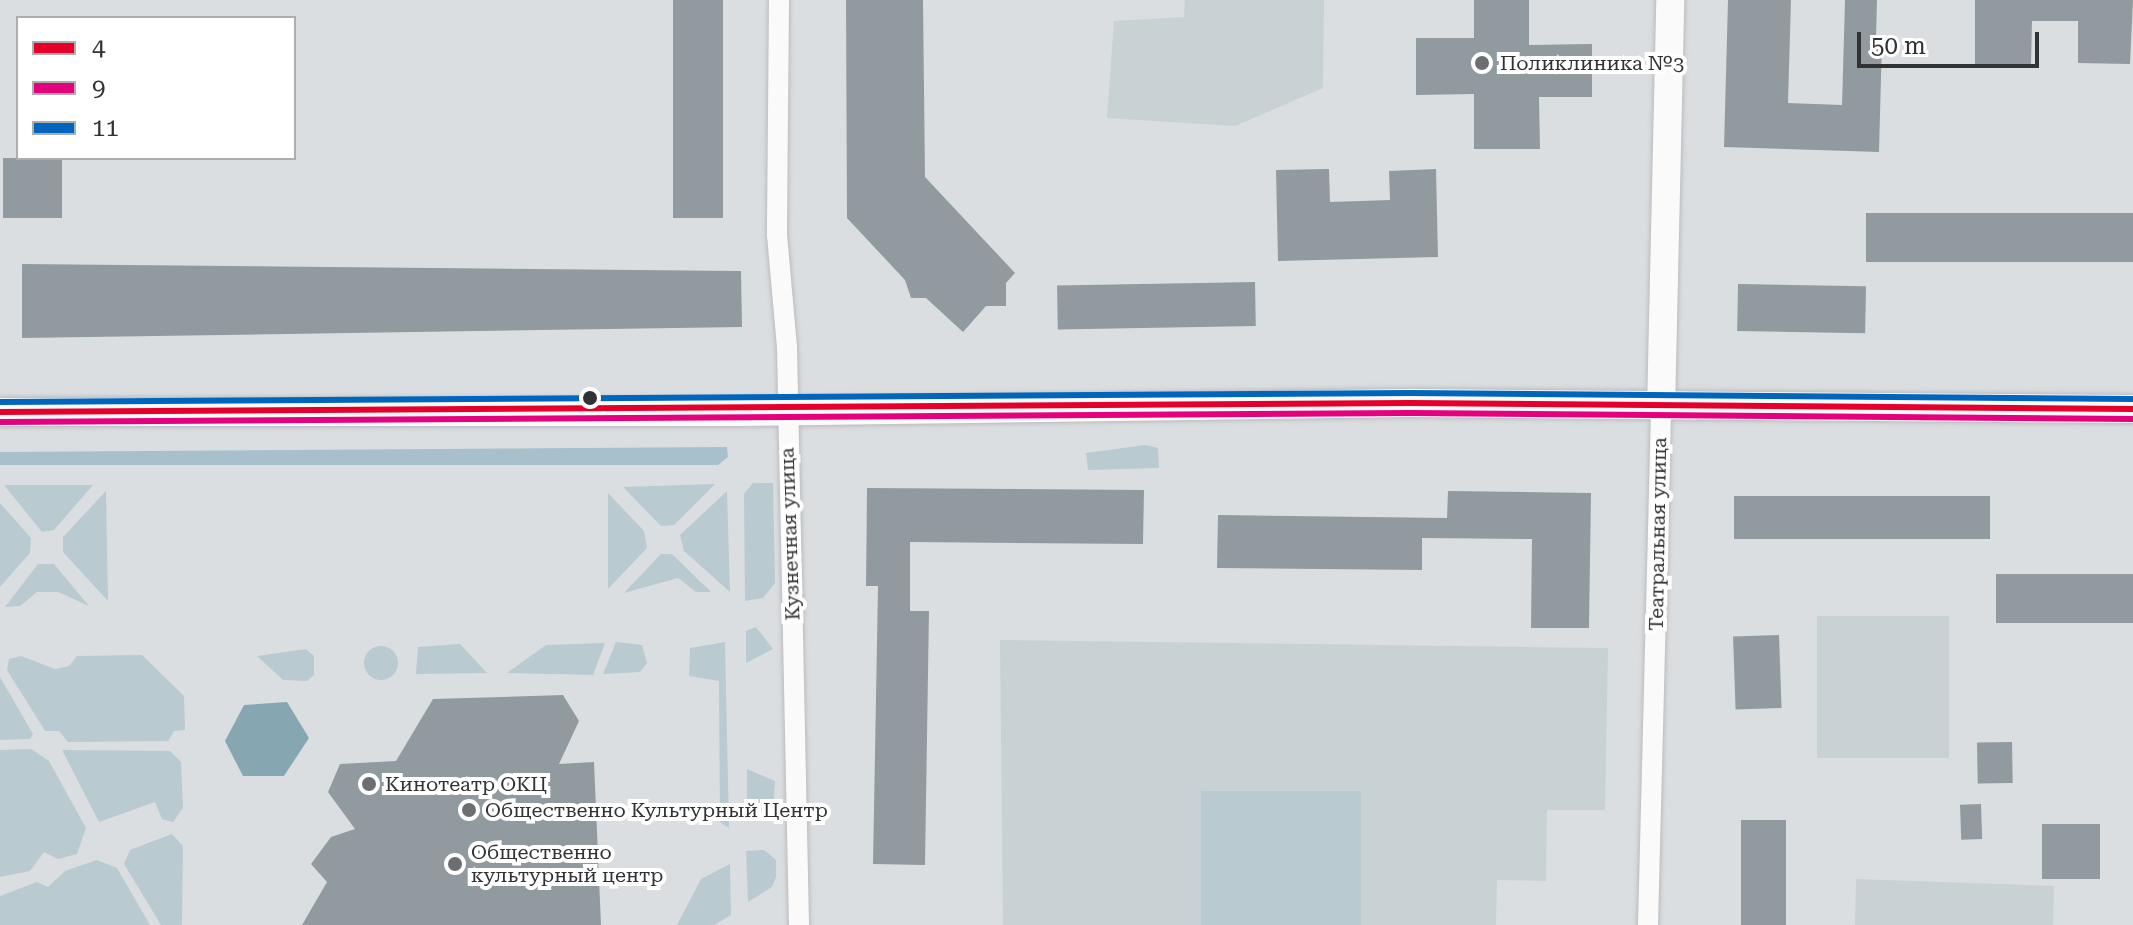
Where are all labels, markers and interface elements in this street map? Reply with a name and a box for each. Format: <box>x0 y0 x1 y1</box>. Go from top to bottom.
legend <box>16 16 296 160</box>
scale bar <box>1861 16 2043 66</box>
text: 50 m <box>1871 32 1926 60</box>
text: 4 <box>92 34 105 62</box>
place label: Поликлиника №3 <box>1500 51 1684 75</box>
marker: Поликлиника №3 <box>1471 52 1493 74</box>
text: 9 <box>92 74 105 102</box>
text: 11 <box>92 114 119 142</box>
unlabelled marker <box>582 390 598 406</box>
street label: Театральная улица <box>1644 437 1672 631</box>
street label: Кузнечная улица <box>775 447 805 621</box>
place label: Кинотеатр ОКЦ <box>385 772 547 796</box>
marker: Кинотеатр ОКЦ <box>360 775 378 793</box>
place label: Общественно Культурный Центр <box>485 798 828 822</box>
marker: Общественно Культурный Центр <box>460 801 478 819</box>
place label: Общественно культурный центр <box>471 840 663 887</box>
marker: Общественно культурный центр <box>446 855 464 873</box>

